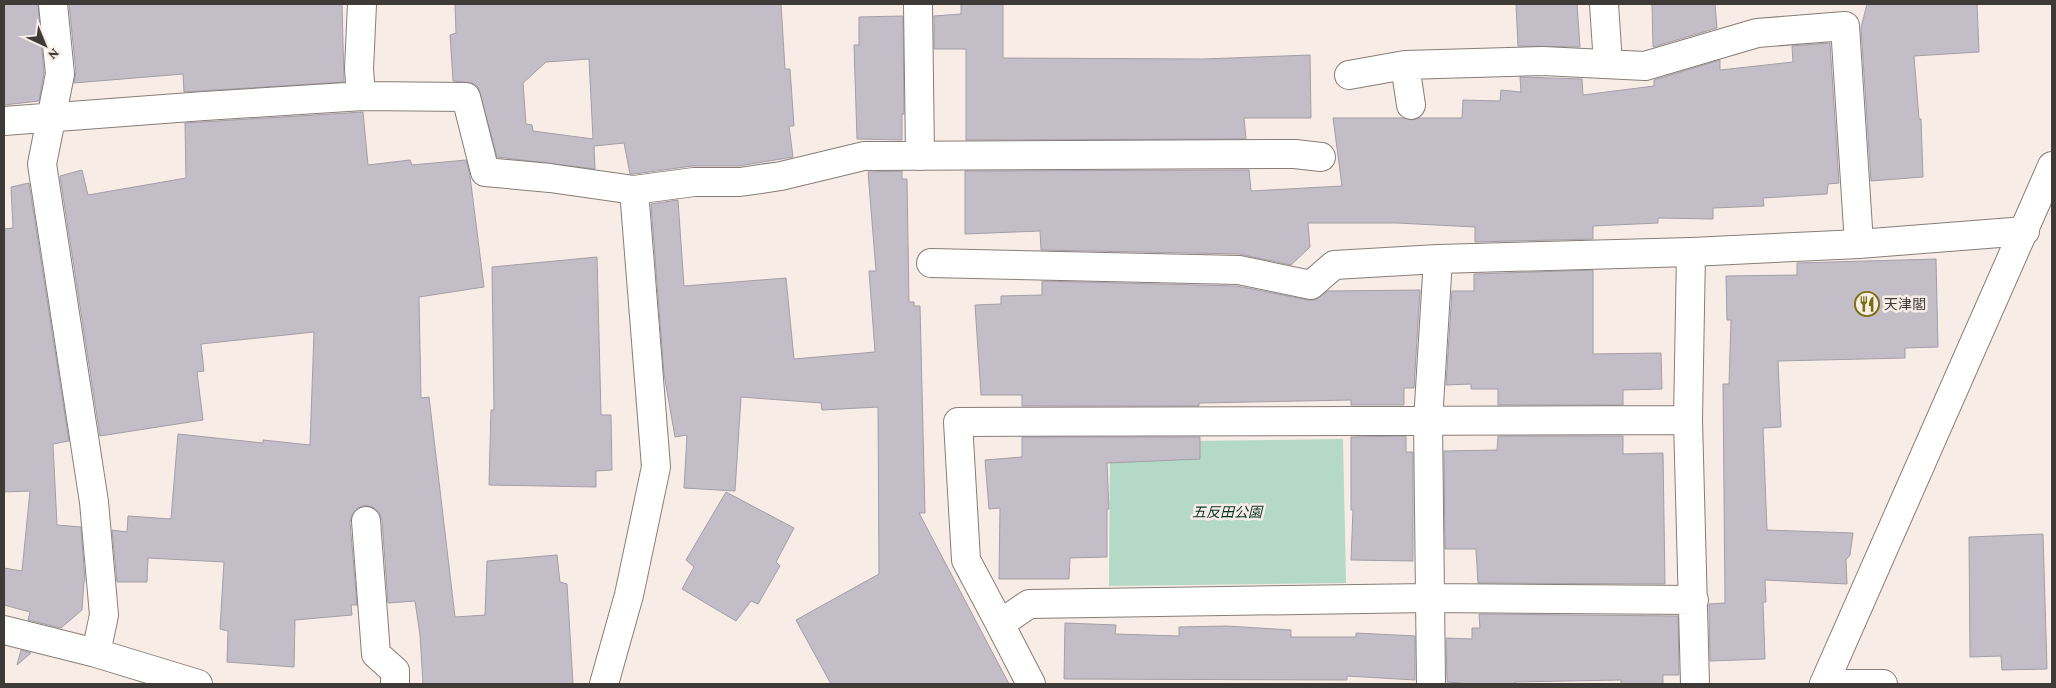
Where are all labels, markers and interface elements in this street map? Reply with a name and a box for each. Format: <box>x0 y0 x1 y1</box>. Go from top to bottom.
north arrow <box>20 20 70 70</box>
text: N <box>45 45 63 64</box>
restaurant icon: 天津閣 <box>1854 291 1880 317</box>
place label: 天津閣 <box>1884 296 1926 312</box>
park label: 五反田公園 <box>1192 504 1264 520</box>

